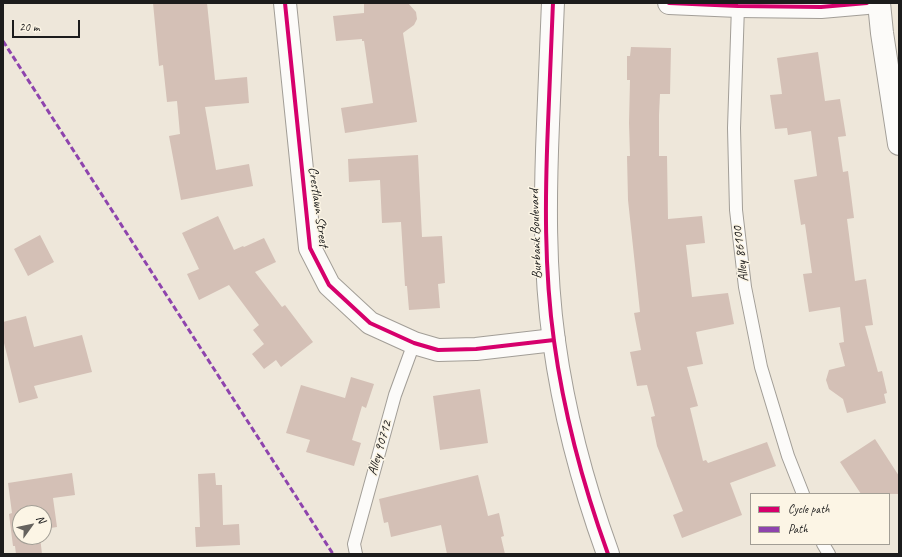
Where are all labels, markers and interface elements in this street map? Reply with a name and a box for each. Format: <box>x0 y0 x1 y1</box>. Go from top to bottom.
scale bar <box>14 12 82 38</box>
text: 20 m <box>19 19 39 35</box>
street label: Crestlawn Street <box>304 166 332 248</box>
street label: Burbank Boulevard <box>526 189 546 279</box>
street label: Alley 86100 <box>729 225 753 283</box>
street label: Alley 90712 <box>364 419 396 477</box>
legend <box>750 493 890 545</box>
text: Cycle path <box>788 501 830 517</box>
north arrow <box>12 505 52 545</box>
text: N <box>33 512 49 526</box>
text: Path <box>788 521 808 537</box>

